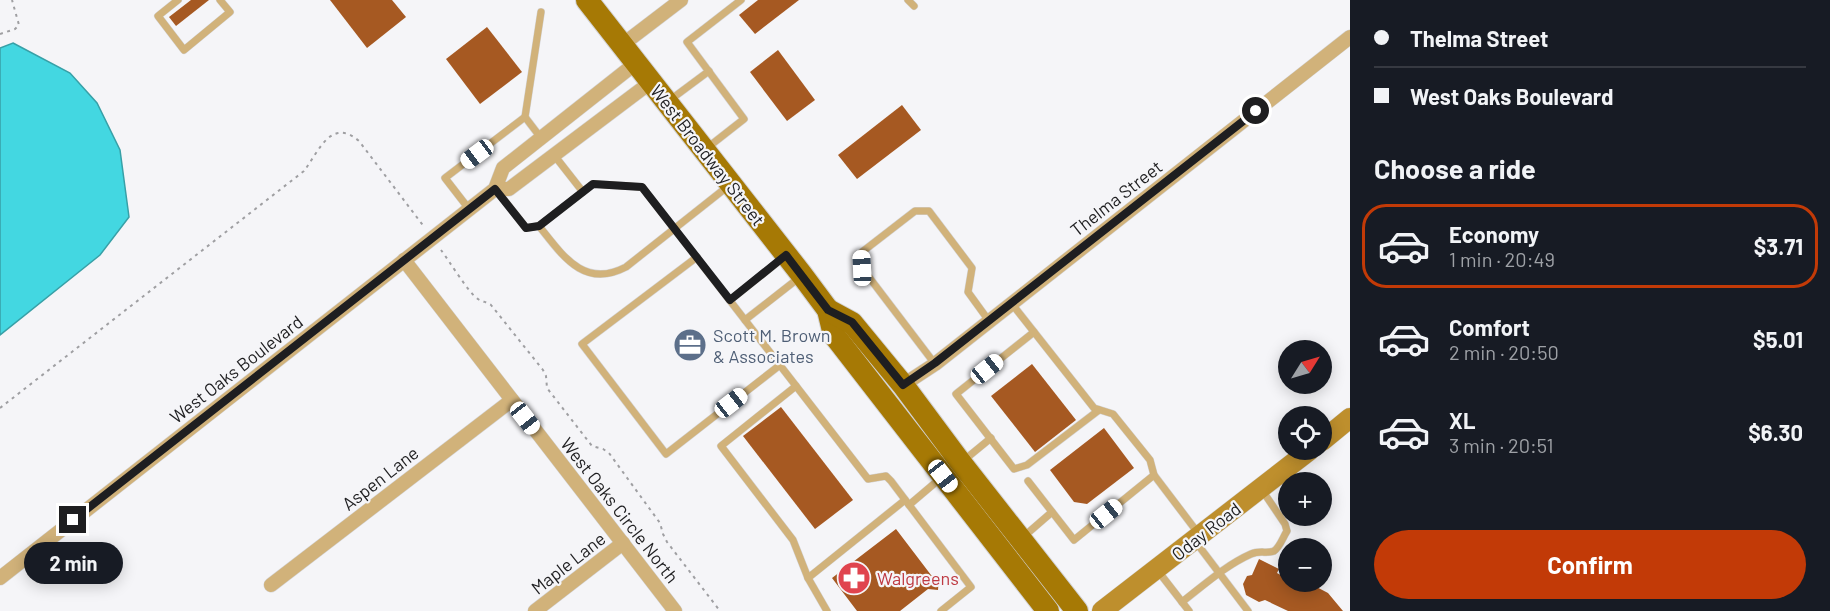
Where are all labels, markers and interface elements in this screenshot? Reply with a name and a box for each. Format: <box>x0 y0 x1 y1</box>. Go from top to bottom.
text: Thelma Street <box>1410 25 1548 51</box>
street label: West Broadway Street <box>646 80 770 230</box>
text: West Oaks Boulevard <box>1410 83 1613 109</box>
route start <box>1242 97 1269 124</box>
car <box>457 136 497 172</box>
text: Choose a ride <box>1374 152 1536 184</box>
street label: Thelma Street <box>1066 155 1166 241</box>
icon: car <box>1377 219 1431 273</box>
text: Economy <box>1449 221 1539 247</box>
text: $3.71 <box>1754 233 1803 259</box>
text: 1 min · 20:49 <box>1449 247 1555 271</box>
car <box>852 250 872 286</box>
street label: West Oaks Boulevard <box>165 310 307 428</box>
icon: car <box>1377 312 1431 366</box>
text: Comfort <box>1449 314 1530 340</box>
place label: Scott M. Brown & Associates <box>713 324 831 367</box>
text: $5.01 <box>1753 326 1803 352</box>
office icon: Scott M. Brown & Associates <box>672 327 708 363</box>
north arrow <box>1278 340 1332 394</box>
map controls <box>1278 340 1332 592</box>
text: 2 min · 20:50 <box>1449 340 1559 364</box>
car <box>967 351 1007 387</box>
car <box>711 385 751 421</box>
car <box>507 398 543 438</box>
icon: car <box>1377 405 1431 459</box>
button: locate <box>1278 406 1332 460</box>
text: XL <box>1449 407 1475 433</box>
text: $6.30 <box>1748 419 1803 445</box>
street label: West Oaks Circle North <box>556 433 684 587</box>
text: 3 min · 20:51 <box>1449 433 1553 457</box>
street label: Aspen Lane <box>337 441 423 515</box>
car <box>925 456 961 496</box>
button: + <box>1278 472 1332 526</box>
car <box>1086 496 1126 532</box>
street label: Oday Road <box>1167 497 1245 565</box>
route end <box>59 506 86 533</box>
street label: Maple Lane <box>527 527 609 599</box>
button: Confirm <box>1374 530 1806 599</box>
button: − <box>1278 538 1332 592</box>
callout: 2 min <box>23 541 122 583</box>
text: 2 min <box>50 551 97 575</box>
pharmacy icon: Walgreens <box>836 560 872 596</box>
place label: Walgreens <box>877 567 959 589</box>

